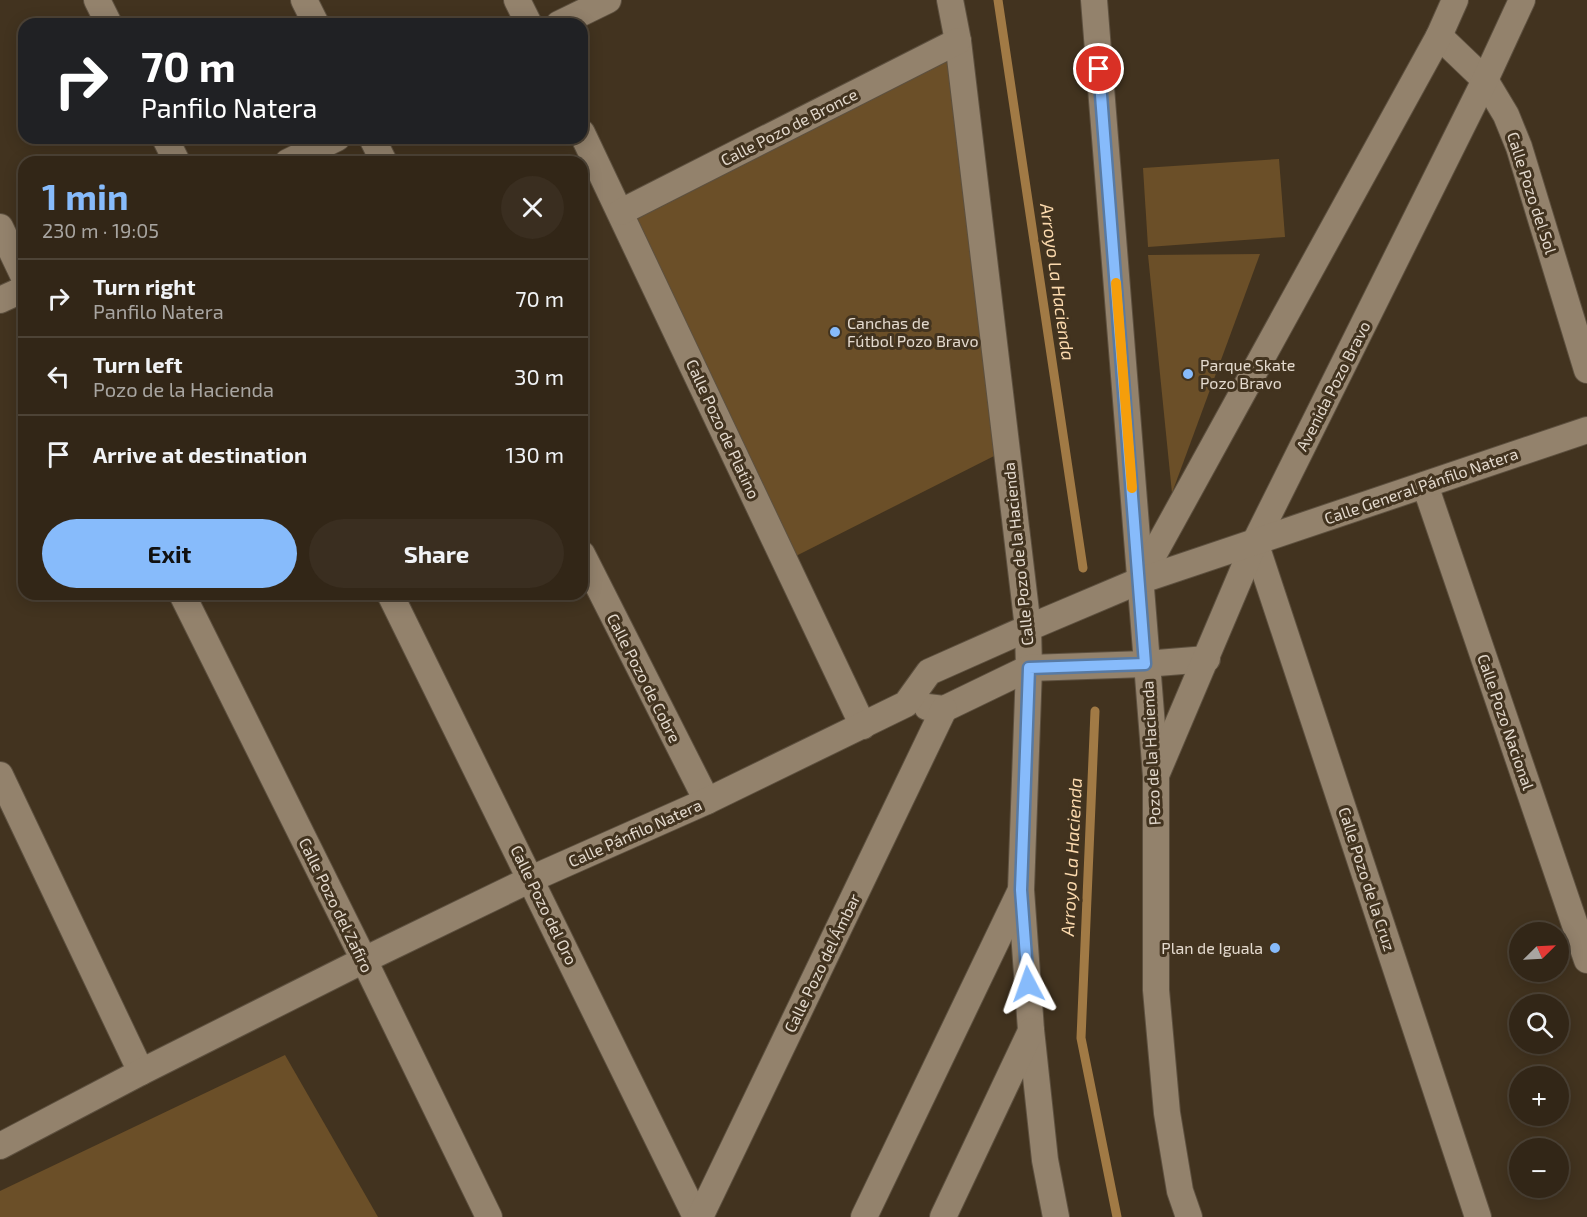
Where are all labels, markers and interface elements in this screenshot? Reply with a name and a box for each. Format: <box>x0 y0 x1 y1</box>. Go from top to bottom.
text: 70 m <box>141 40 236 90</box>
icon: right <box>42 42 120 120</box>
pin <box>1073 43 1124 94</box>
icon: arrive <box>1082 52 1115 85</box>
street label: Calle Pozo de Bronce <box>717 84 860 169</box>
text: Panfilo Natera <box>141 91 317 123</box>
street label: Calle Pozo del Sol <box>1504 129 1561 257</box>
text: 1 min <box>42 174 129 217</box>
button: close <box>501 176 564 239</box>
water label: Arroyo La Hacienda <box>1036 201 1080 362</box>
text: 230 m · 19:05 <box>42 218 159 242</box>
text: Turn right <box>93 273 195 299</box>
icon: right <box>42 282 75 315</box>
text: 70 m <box>515 285 564 311</box>
text: Panfilo Natera <box>93 299 224 323</box>
place label: Canchas de Fútbol Pozo Bravo <box>847 313 979 350</box>
street label: Avenida Pozo Bravo <box>1292 318 1374 454</box>
marker: Canchas de Fútbol Pozo Bravo <box>828 325 842 339</box>
text: Turn left <box>93 351 182 377</box>
place label: Parque Skate Pozo Bravo <box>1200 355 1295 392</box>
street label: Calle Pozo de Platino <box>683 356 764 501</box>
icon: left <box>42 360 75 393</box>
text: 30 m <box>514 363 564 389</box>
marker: Parque Skate Pozo Bravo <box>1181 367 1195 381</box>
text: Pozo de la Hacienda <box>93 377 274 401</box>
icon: arrive <box>42 438 75 471</box>
text: Arrive at destination <box>93 441 307 467</box>
text: 130 m <box>506 441 564 467</box>
street label: Calle General Pánfilo Natera <box>1321 443 1520 528</box>
street label: Calle Pozo de la Hacienda <box>998 461 1037 647</box>
button: Exit <box>42 519 297 588</box>
button: Share <box>309 519 564 588</box>
street label: Calle Pozo de Cobre <box>604 610 685 745</box>
street label: Calle Pozo Nacional <box>1474 651 1539 793</box>
street label: Pozo de la Hacienda <box>1137 680 1164 826</box>
water label: Arroyo La Hacienda <box>1056 777 1086 938</box>
street label: Calle Pánfilo Natera <box>565 795 704 871</box>
street label: Calle Pozo de la Cruz <box>1335 805 1400 953</box>
street label: Calle Pozo del Zafiro <box>296 834 377 975</box>
street label: Calle Pozo del Oro <box>507 842 582 968</box>
street label: Calle Pozo del Ámbar <box>780 890 864 1035</box>
north arrow <box>1509 922 1569 982</box>
map controls <box>1509 922 1569 1198</box>
place label: Plan de Iguala <box>1161 938 1263 957</box>
marker: Plan de Iguala <box>1268 941 1282 955</box>
position arrow <box>996 952 1060 1016</box>
button: search <box>1509 994 1569 1054</box>
button: + <box>1509 1066 1569 1126</box>
button: − <box>1509 1138 1569 1198</box>

